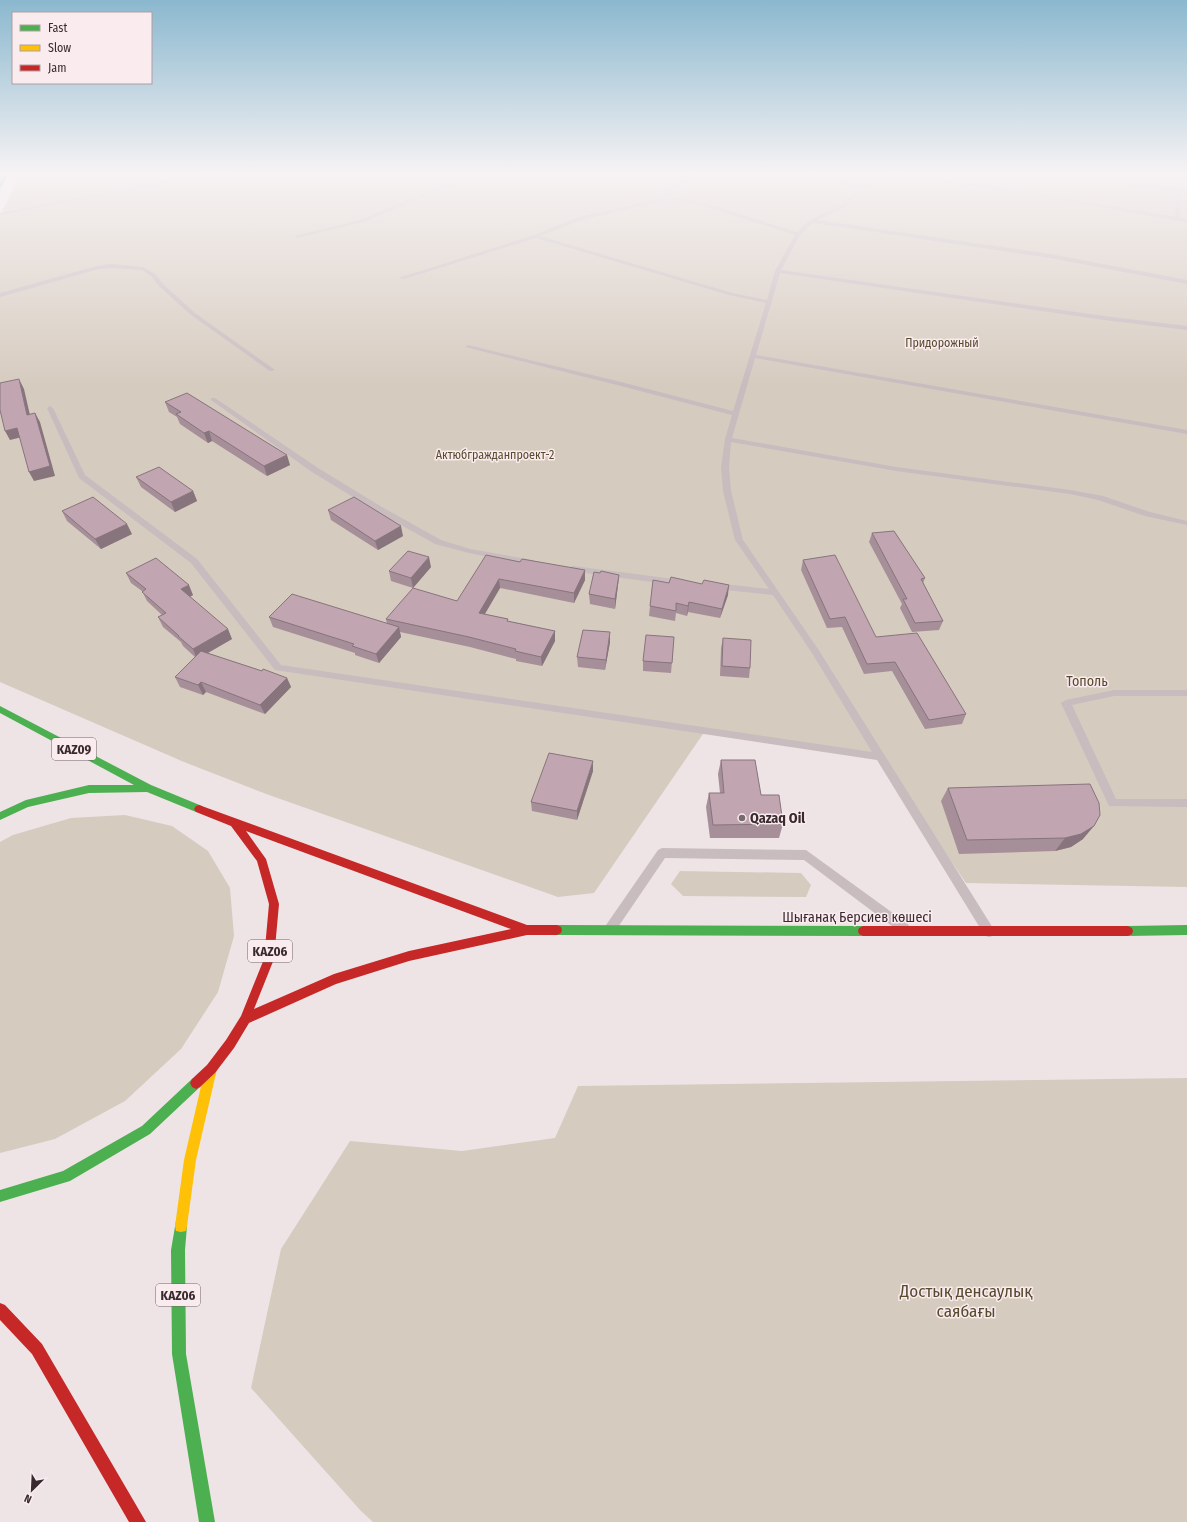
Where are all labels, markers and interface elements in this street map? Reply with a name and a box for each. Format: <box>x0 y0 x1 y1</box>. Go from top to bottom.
legend <box>12 12 152 84</box>
text: Fast <box>48 21 67 35</box>
text: Slow <box>48 41 71 55</box>
text: Jam <box>48 61 66 75</box>
park label: Придорожный <box>905 336 979 350</box>
park label: Актюбгражданпроект-2 <box>436 448 554 462</box>
park label: Тополь <box>1066 673 1108 690</box>
road number: KAZ09 <box>52 738 96 760</box>
place label: Qazaq Oil <box>750 810 805 827</box>
marker: Qazaq Oil <box>737 813 747 823</box>
street label: Шығанақ Берсиев көшесі <box>782 909 932 926</box>
road number: KАZ06 <box>248 940 292 962</box>
park label: Достық денсаулық саябағы <box>899 1281 1033 1322</box>
road number: KАZ06 <box>156 1284 200 1306</box>
north arrow <box>12 1470 52 1510</box>
text: N <box>22 1491 34 1506</box>

